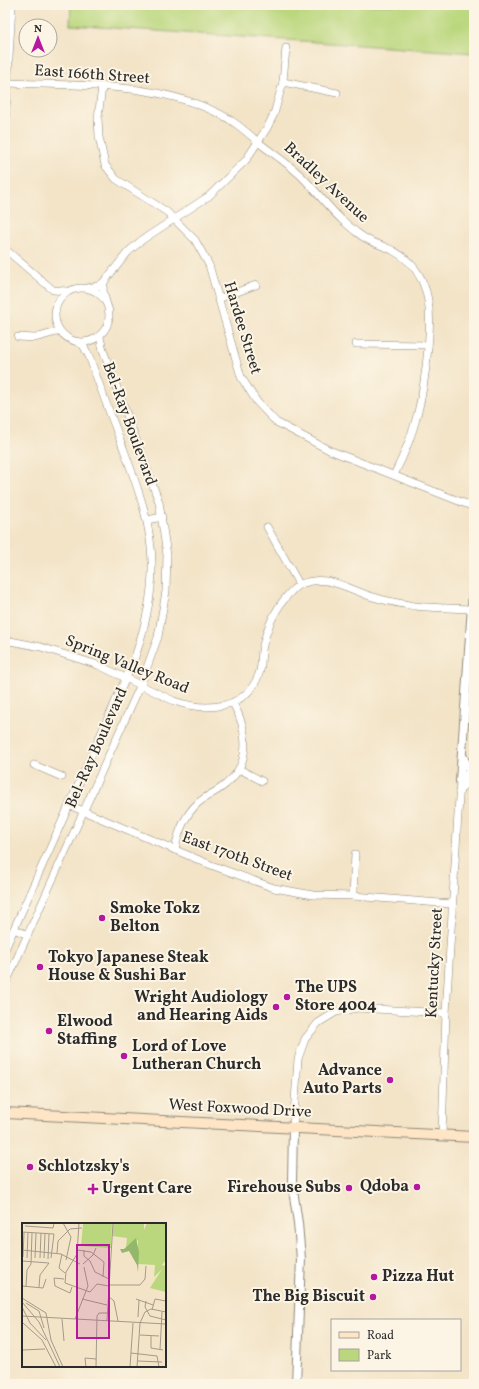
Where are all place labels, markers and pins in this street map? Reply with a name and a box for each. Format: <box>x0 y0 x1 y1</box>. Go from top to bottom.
place label: Smoke Tokz Belton <box>110 898 200 938</box>
marker: Smoke Tokz Belton <box>97 913 107 923</box>
place label: Tokyo Japanese Steak House & Sushi Bar <box>48 947 209 987</box>
marker: Tokyo Japanese Steak House & Sushi Bar <box>35 962 45 972</box>
place label: The UPS Store 4004 <box>295 977 377 1017</box>
place label: Wright Audiology and Hearing Aids <box>134 987 268 1027</box>
marker: The UPS Store 4004 <box>282 992 292 1002</box>
marker: Wright Audiology and Hearing Aids <box>271 1002 281 1012</box>
place label: Elwood Staffing <box>57 1011 117 1051</box>
marker: Elwood Staffing <box>44 1026 54 1036</box>
place label: Lord of Love Lutheran Church <box>132 1036 261 1076</box>
marker: Lord of Love Lutheran Church <box>119 1051 129 1061</box>
place label: Advance Auto Parts <box>303 1060 382 1100</box>
marker: Advance Auto Parts <box>385 1075 395 1085</box>
place label: Schlotzsky's <box>38 1156 130 1178</box>
marker: Schlotzsky's <box>25 1162 35 1172</box>
place label: Qdoba <box>360 1176 409 1198</box>
place label: Firehouse Subs <box>227 1177 341 1199</box>
place label: Urgent Care <box>102 1178 192 1200</box>
marker: Qdoba <box>412 1182 422 1192</box>
marker: Urgent Care <box>87 1183 99 1195</box>
marker: Firehouse Subs <box>344 1183 354 1193</box>
place label: Pizza Hut <box>382 1266 454 1288</box>
marker: Pizza Hut <box>369 1272 379 1282</box>
place label: The Big Biscuit <box>252 1286 365 1308</box>
marker: The Big Biscuit <box>368 1292 378 1302</box>

